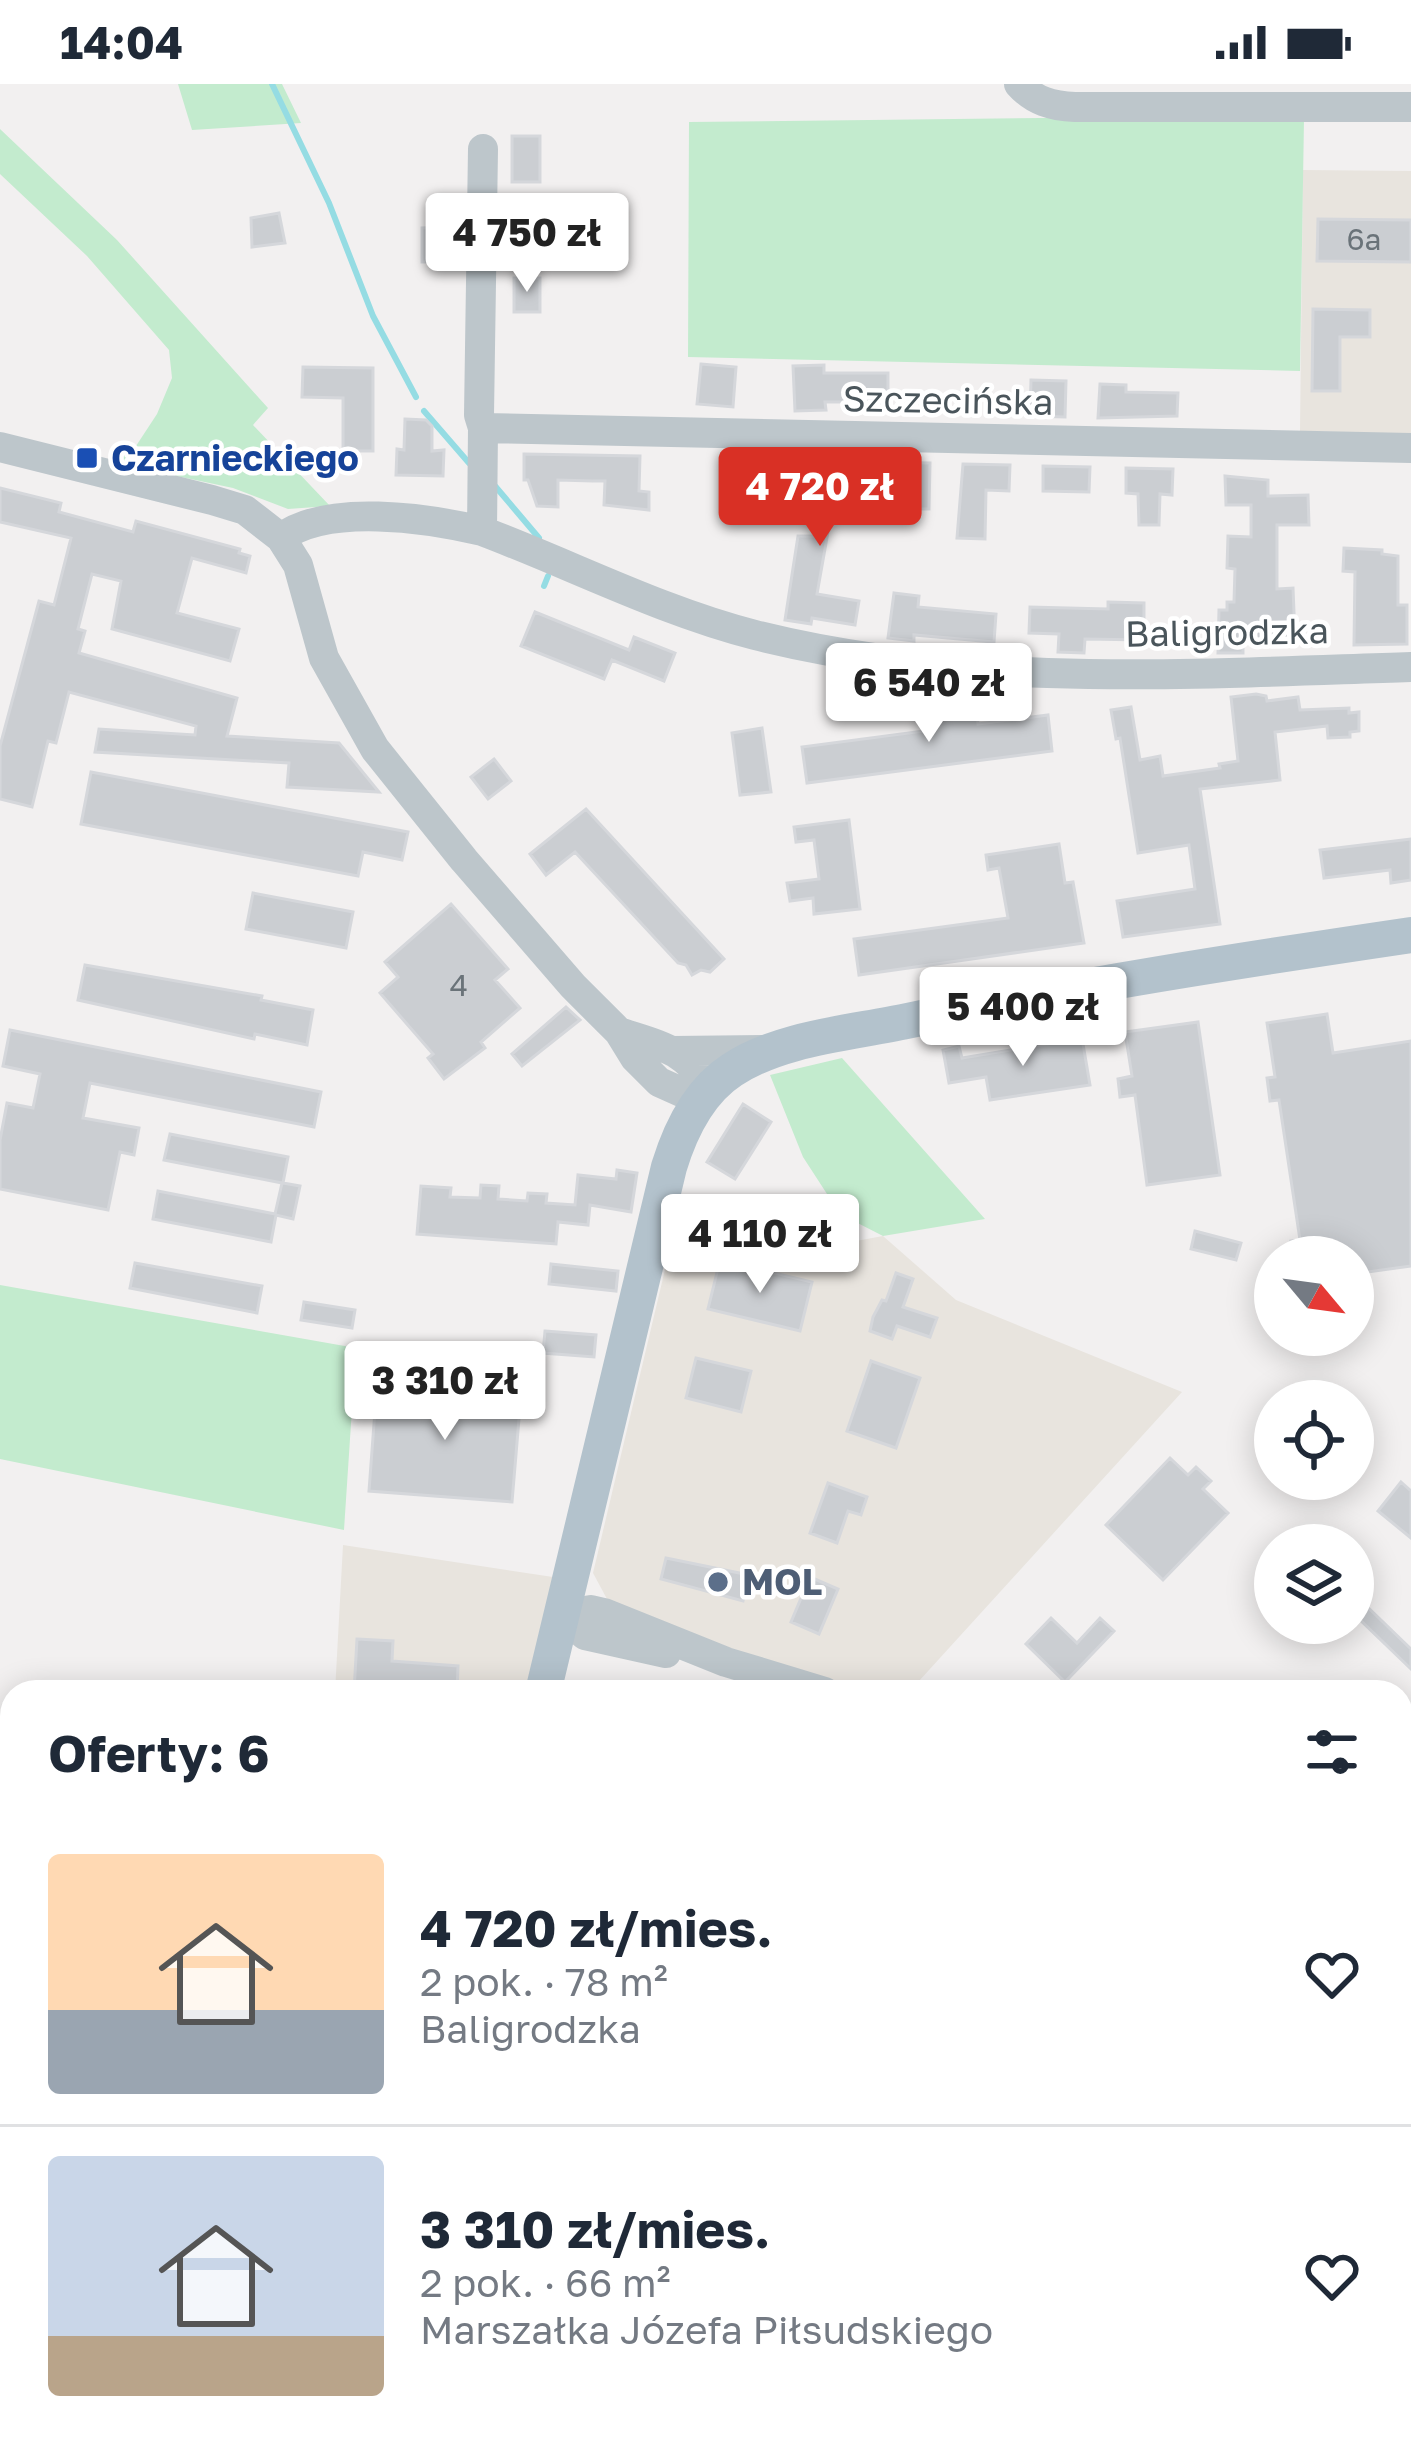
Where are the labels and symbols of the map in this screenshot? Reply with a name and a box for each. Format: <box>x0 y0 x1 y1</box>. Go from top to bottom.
pin: 4 750 zł <box>403 193 651 295</box>
house number: 6a <box>1346 221 1382 257</box>
street label: Szczecińska <box>842 376 1054 423</box>
place label: Czarnieckiego <box>111 436 359 479</box>
marker: Czarnieckiego <box>74 445 100 471</box>
pin: 4 720 zł <box>696 447 944 549</box>
street label: Baligrodzka <box>1125 608 1329 655</box>
pin: 6 540 zł <box>805 643 1053 745</box>
house number: 4 <box>450 967 468 1003</box>
pin: 5 400 zł <box>899 967 1147 1069</box>
pin: 4 110 zł <box>636 1194 884 1296</box>
north arrow <box>1254 1236 1374 1356</box>
pin: 3 310 zł <box>321 1341 569 1443</box>
place label: MOL <box>742 1560 822 1603</box>
marker: MOL <box>705 1569 731 1595</box>

